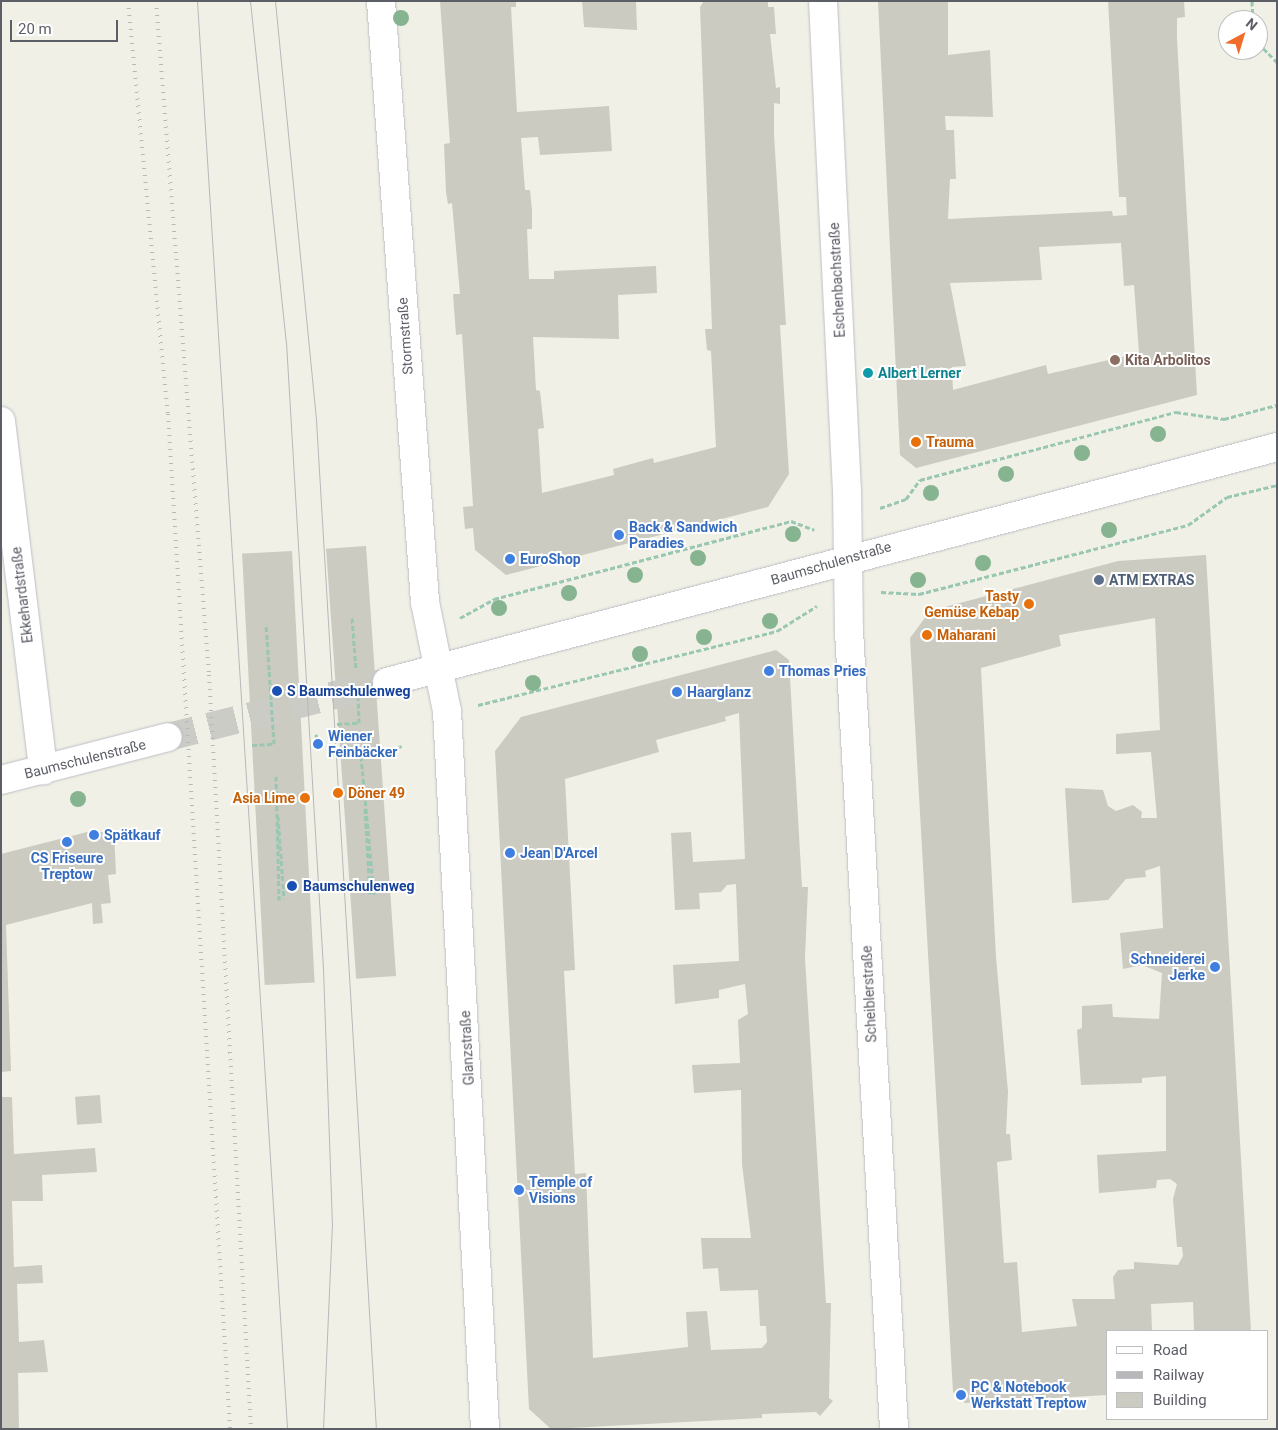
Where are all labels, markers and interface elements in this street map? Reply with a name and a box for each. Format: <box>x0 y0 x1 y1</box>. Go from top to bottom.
scale bar <box>12 10 120 42</box>
north arrow <box>1218 10 1268 60</box>
text: N <box>1243 15 1261 33</box>
text: 20 m <box>18 20 52 38</box>
street label: Eschenbachstraße <box>826 222 848 338</box>
street label: Stormstraße <box>394 297 416 375</box>
place label: Kita Arbolitos <box>1125 352 1211 368</box>
marker: Kita Arbolitos <box>1109 354 1121 366</box>
place label: Albert Lerner <box>878 365 961 381</box>
marker: Albert Lerner <box>862 367 874 379</box>
place label: Trauma <box>926 434 974 450</box>
marker: Trauma <box>910 436 922 448</box>
place label: Back & Sandwich Paradies <box>629 519 737 552</box>
marker: Back & Sandwich Paradies <box>613 529 625 541</box>
street label: Baumschulenstraße <box>769 538 893 588</box>
street label: Ekkehardstraße <box>8 546 36 644</box>
place label: EuroShop <box>520 551 581 567</box>
marker: EuroShop <box>504 553 516 565</box>
place label: ATM EXTRAS <box>1109 572 1194 588</box>
marker: ATM EXTRAS <box>1093 574 1105 586</box>
place label: Tasty Gemüse Kebap <box>924 588 1019 620</box>
marker: Tasty Gemüse Kebap <box>1023 598 1035 610</box>
place label: Maharani <box>937 627 996 643</box>
marker: Maharani <box>921 629 933 641</box>
place label: Thomas Pries <box>779 663 866 679</box>
marker: Thomas Pries <box>763 665 775 677</box>
place label: S Baumschulenweg <box>287 683 411 699</box>
place label: Haarglanz <box>687 684 751 700</box>
marker: S Baumschulenweg <box>271 685 283 697</box>
marker: Haarglanz <box>671 686 683 698</box>
place label: Wiener Feinbäcker <box>328 728 397 760</box>
street label: Baumschulenstraße <box>23 736 147 782</box>
marker: Wiener Feinbäcker <box>312 738 324 750</box>
place label: Döner 49 <box>348 785 405 801</box>
marker: Döner 49 <box>332 787 344 799</box>
place label: Asia Lime <box>233 790 295 806</box>
marker: Asia Lime <box>299 792 311 804</box>
place label: Spätkauf <box>104 827 161 843</box>
marker: Spätkauf <box>88 829 100 841</box>
marker: CS Friseure Treptow <box>61 836 73 848</box>
place label: Jean D'Arcel <box>520 845 598 861</box>
marker: Jean D'Arcel <box>504 847 516 859</box>
place label: CS Friseure Treptow <box>31 850 103 882</box>
place label: Baumschulenweg <box>303 878 415 894</box>
marker: Baumschulenweg <box>285 879 299 893</box>
street label: Scheiblerstraße <box>858 945 880 1043</box>
place label: Schneiderei Jerke <box>1130 951 1205 984</box>
marker: Schneiderei Jerke <box>1209 961 1221 973</box>
street label: Glanzstraße <box>457 1010 477 1086</box>
place label: Temple of Visions <box>529 1174 592 1206</box>
marker: Temple of Visions <box>513 1184 525 1196</box>
legend <box>1106 1330 1268 1420</box>
text: Road <box>1153 1341 1187 1359</box>
text: Railway <box>1153 1366 1204 1384</box>
place label: PC & Notebook Werkstatt Treptow <box>971 1379 1087 1411</box>
marker: PC & Notebook Werkstatt Treptow <box>955 1389 967 1401</box>
text: Building <box>1153 1391 1207 1409</box>

